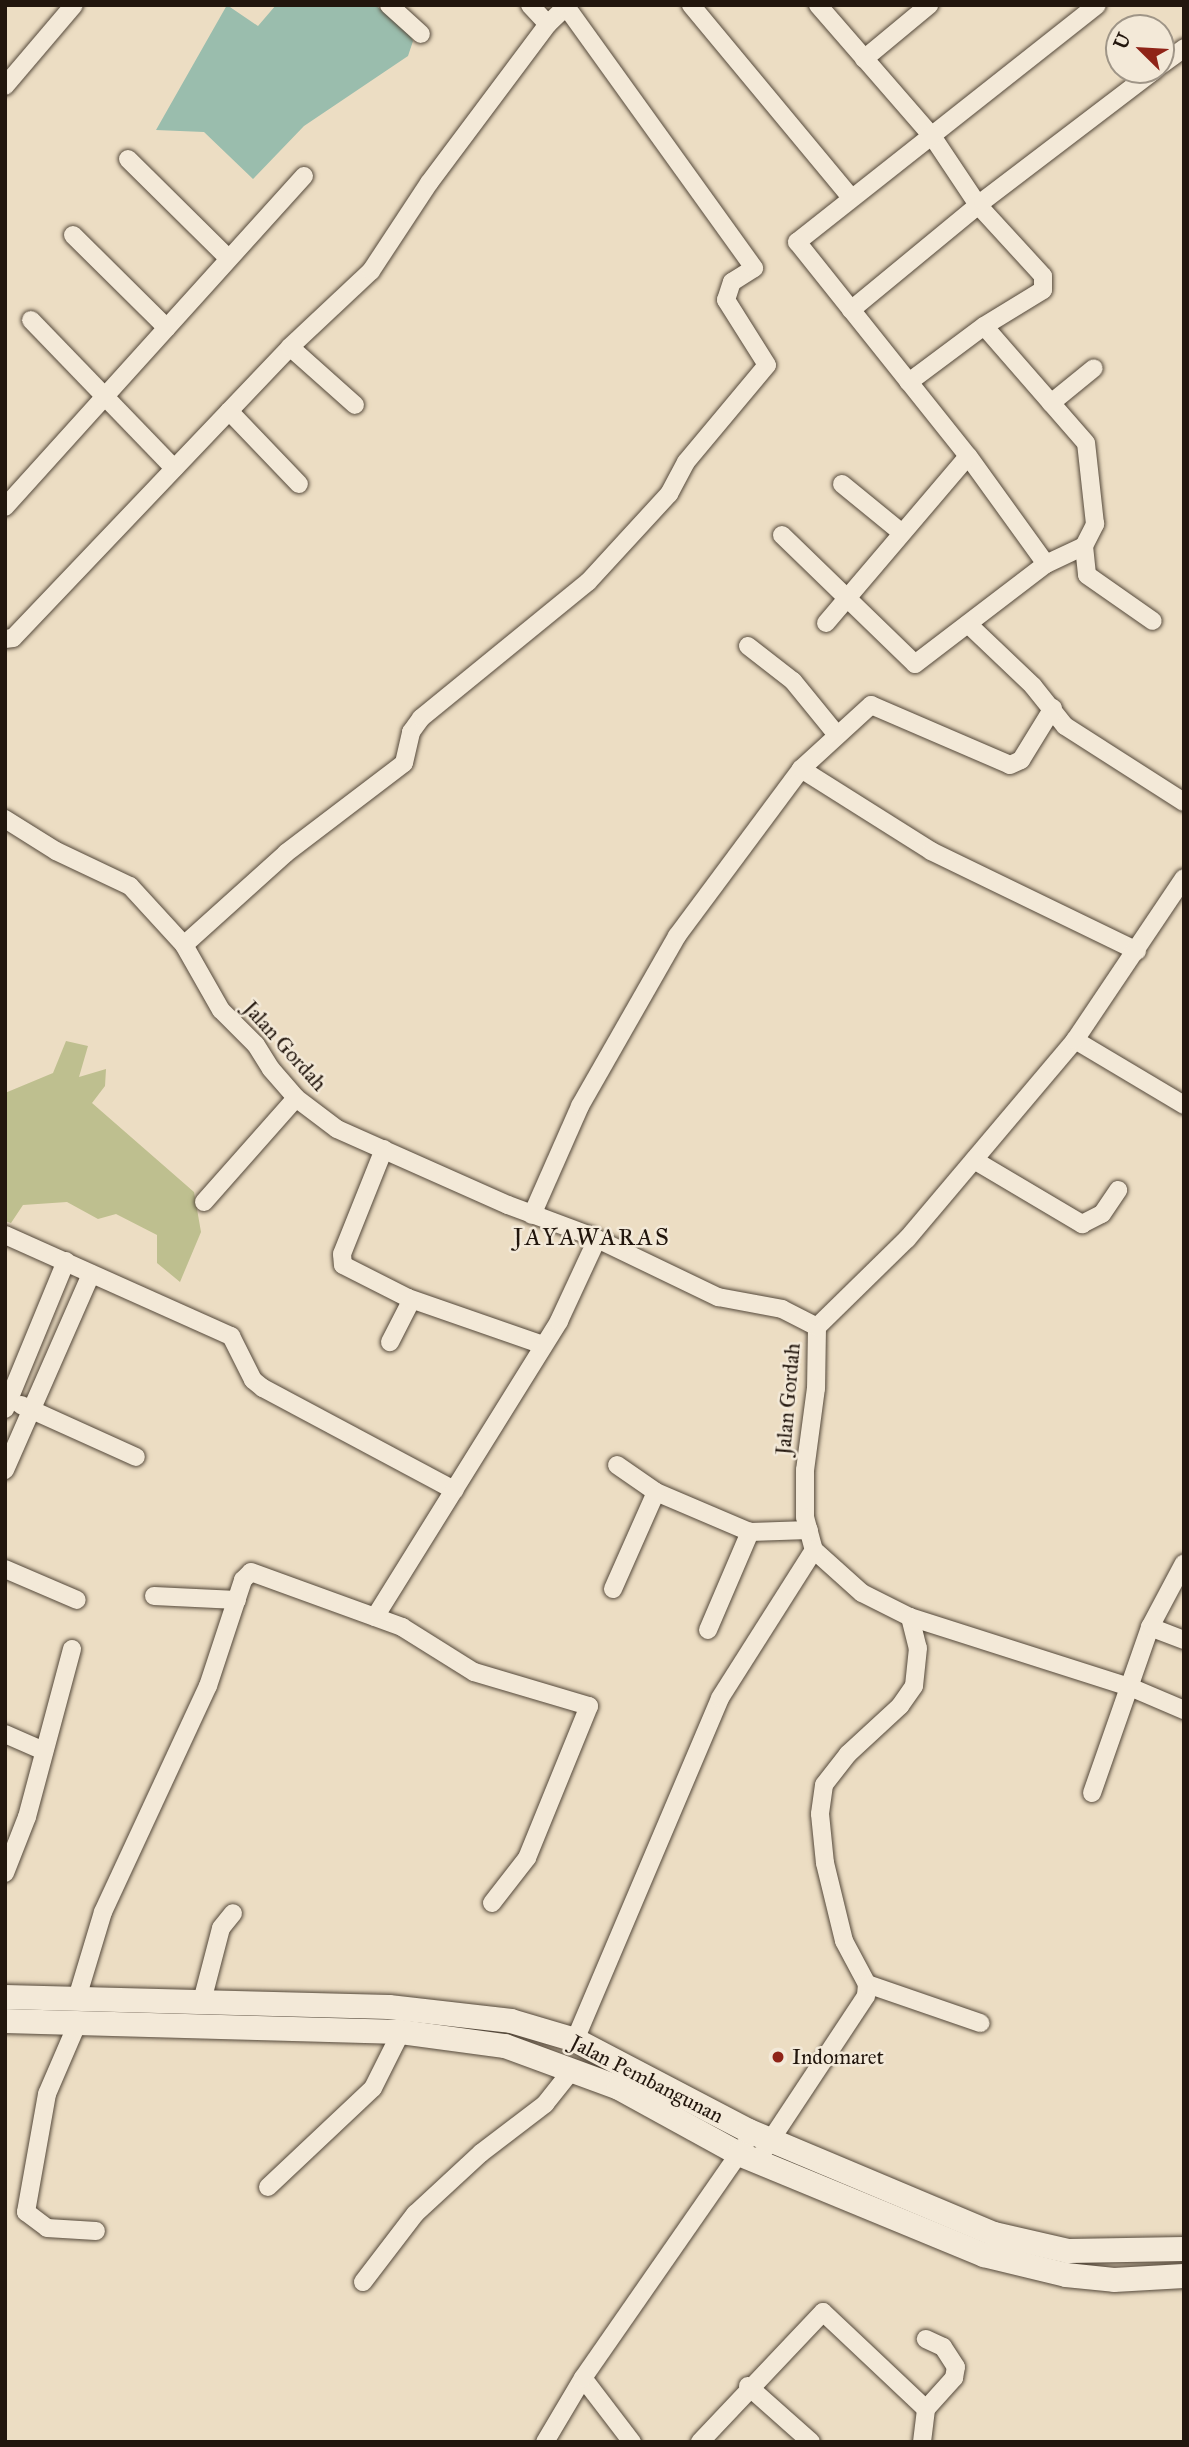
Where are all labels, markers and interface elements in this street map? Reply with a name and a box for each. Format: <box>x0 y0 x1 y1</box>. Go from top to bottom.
north arrow <box>1105 14 1175 84</box>
text: U <box>1109 30 1136 53</box>
street label: Jalan Gordah <box>238 996 332 1096</box>
district label: JAYAWARAS <box>514 1224 670 1252</box>
street label: Jalan Gordah <box>771 1342 805 1456</box>
street label: Jalan Pembangunan <box>566 2030 728 2128</box>
place label: Indomaret <box>792 2044 884 2070</box>
marker: Indomaret <box>770 2049 786 2065</box>

